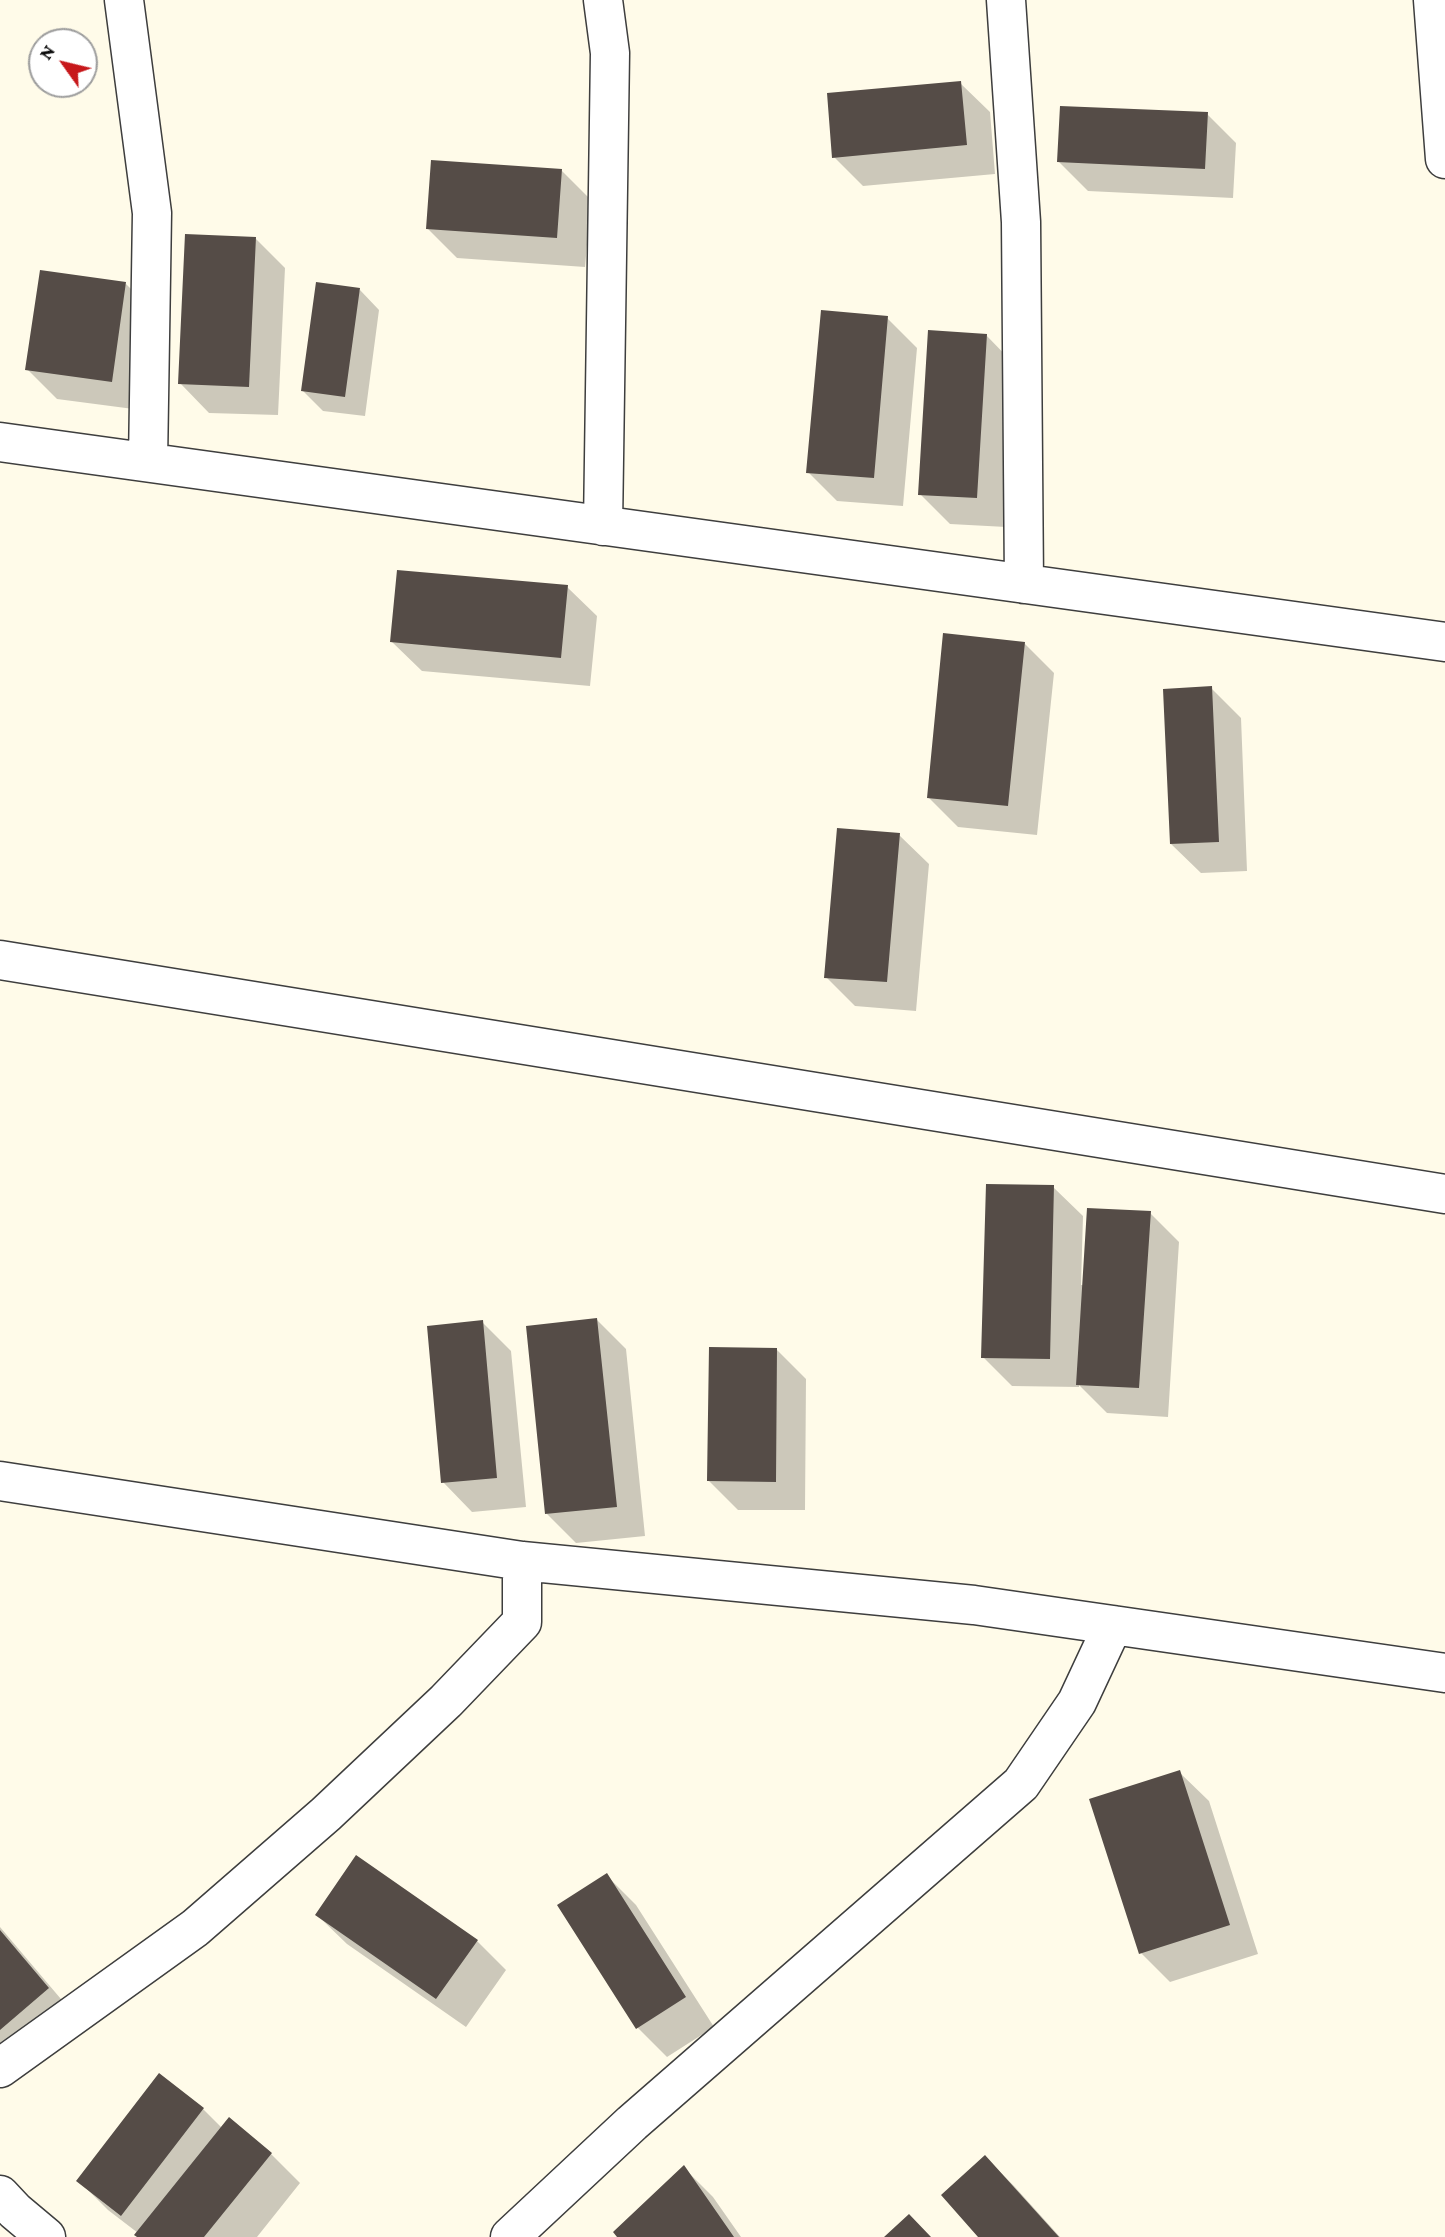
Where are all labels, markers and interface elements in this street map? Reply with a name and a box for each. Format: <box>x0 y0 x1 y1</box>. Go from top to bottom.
north arrow <box>28 28 98 98</box>
text: N <box>35 41 59 63</box>

